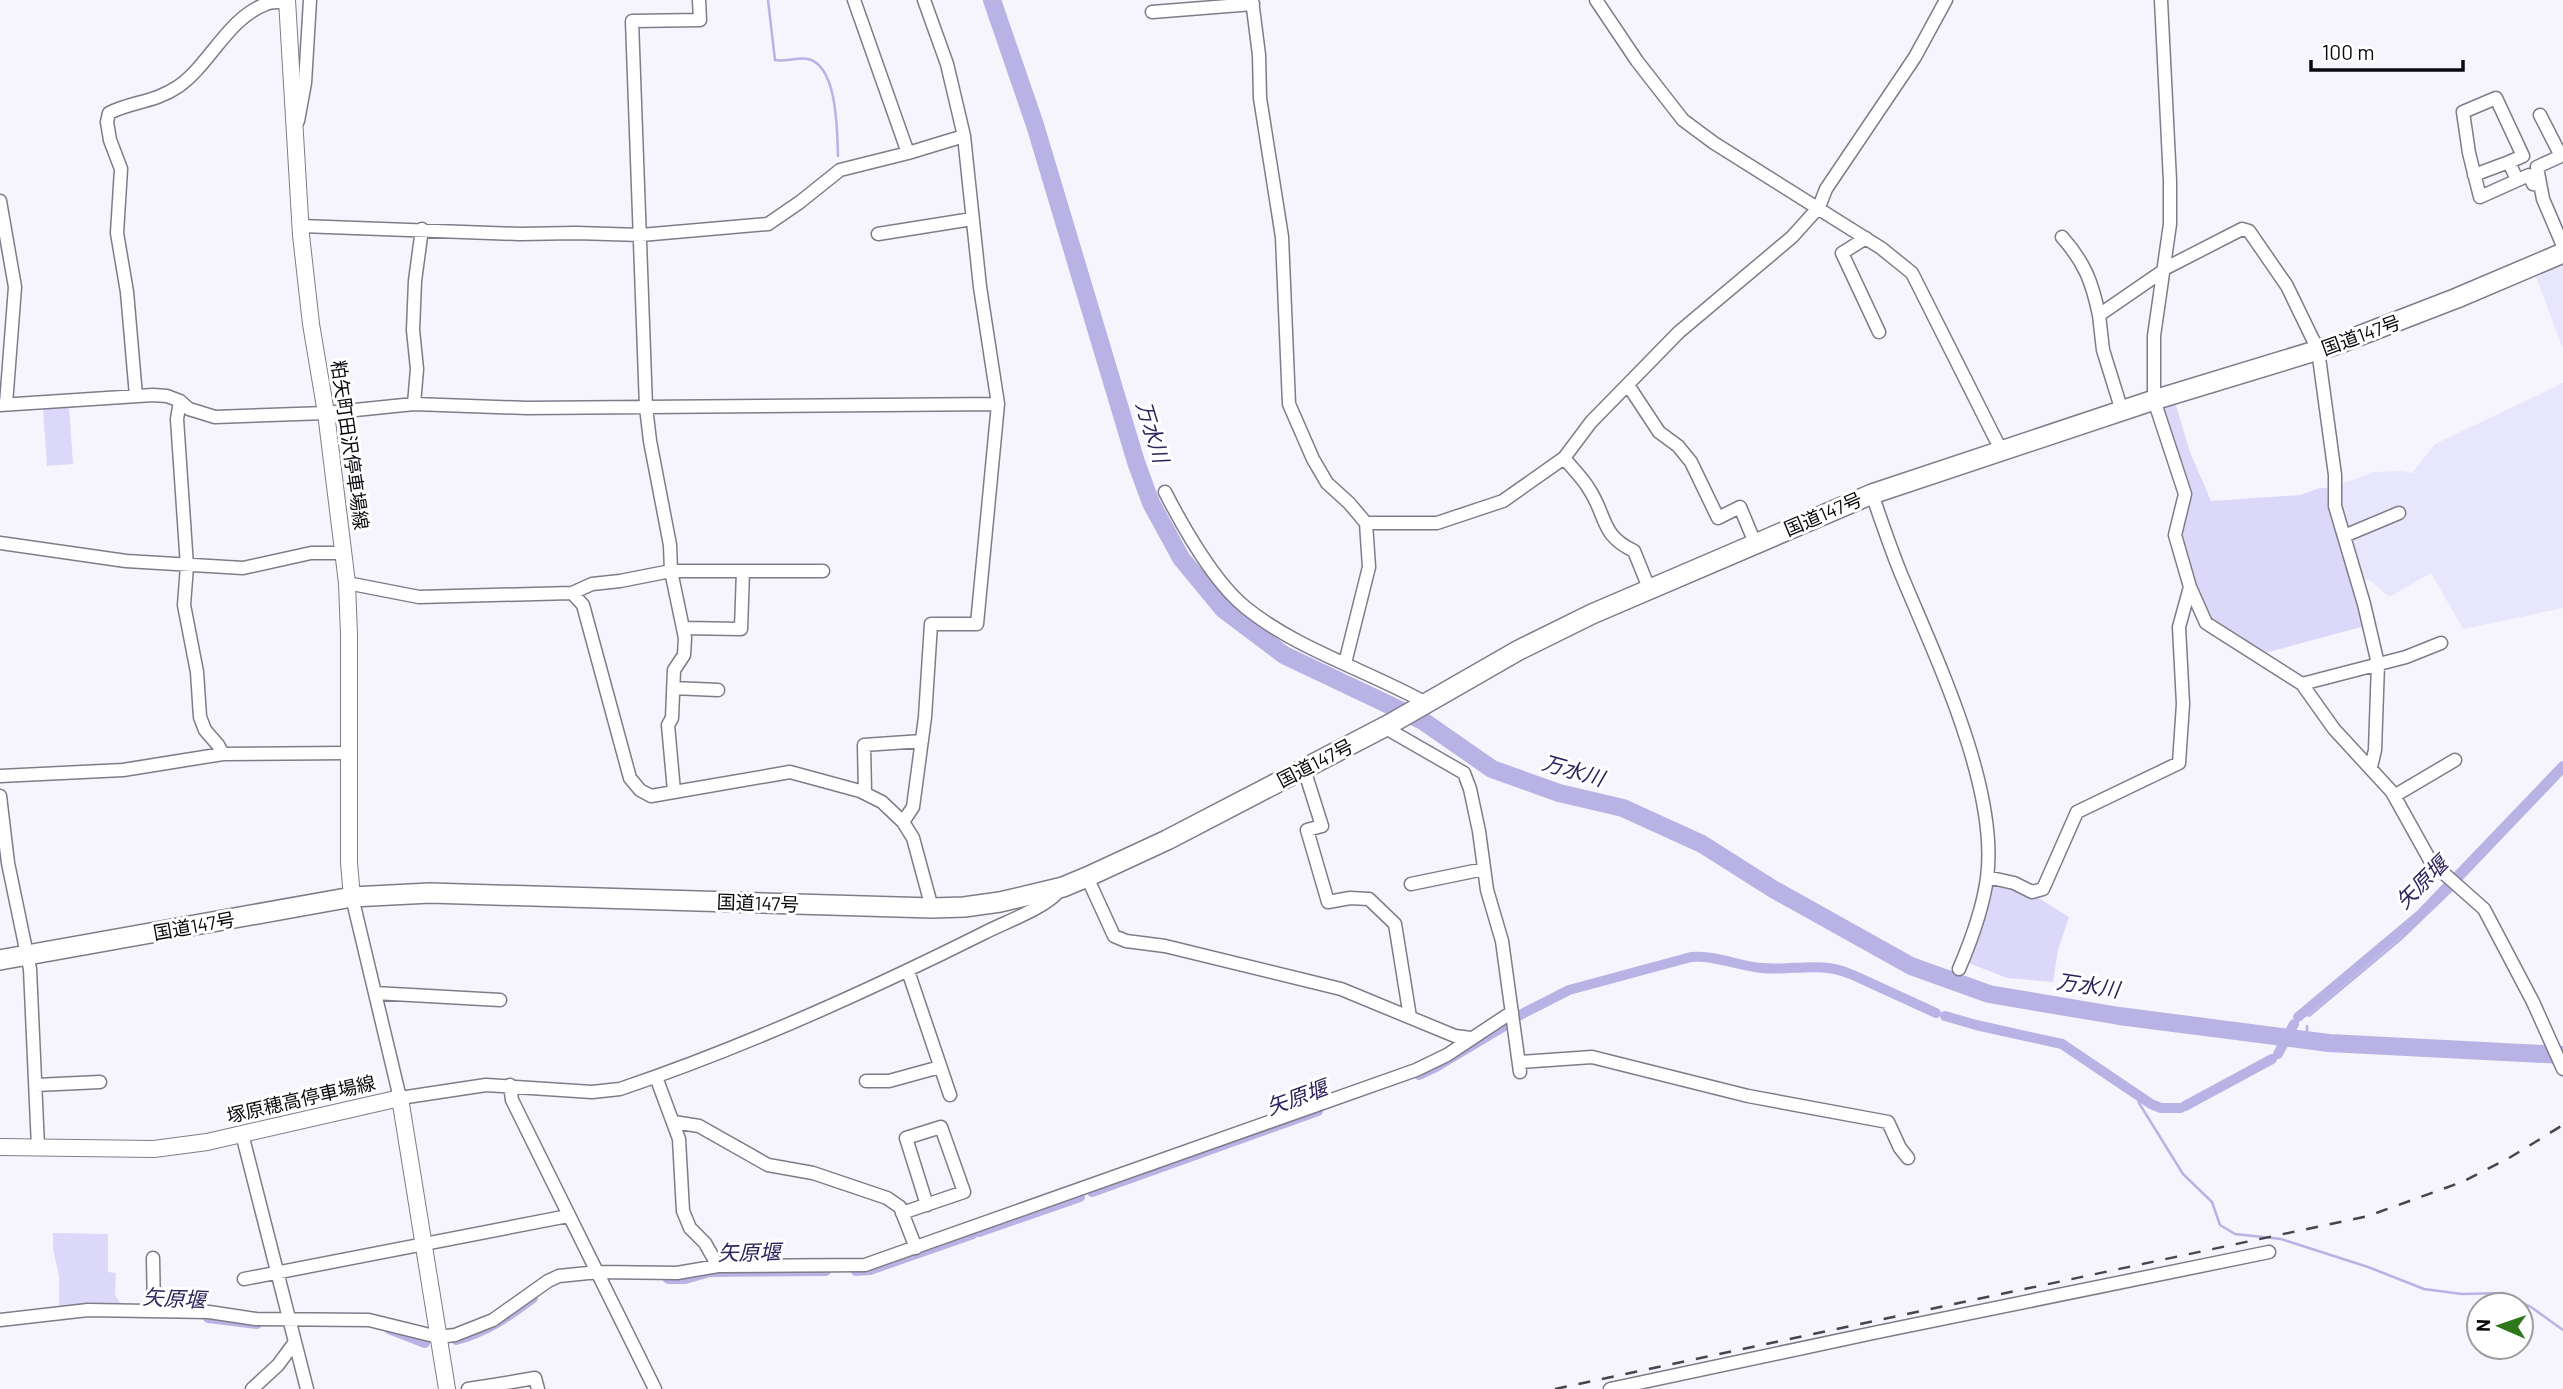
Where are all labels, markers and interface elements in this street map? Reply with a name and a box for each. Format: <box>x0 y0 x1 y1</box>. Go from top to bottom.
scale bar <box>2311 28 2463 72</box>
text: 100 m <box>2322 39 2375 64</box>
street label: 国道147号 <box>2318 310 2404 359</box>
street label: 粕矢町田沢停車場線 <box>327 359 374 531</box>
water label: 万水川 <box>1132 398 1175 467</box>
street label: 国道147号 <box>1780 487 1865 540</box>
street label: 国道147号 <box>1273 734 1357 792</box>
water label: 万水川 <box>1540 749 1609 791</box>
water label: 矢原堰 <box>2390 848 2455 913</box>
street label: 国道147号 <box>716 890 800 915</box>
street label: 国道147号 <box>151 907 237 944</box>
water label: 万水川 <box>2055 968 2123 1002</box>
street label: 塚原穂高停車場線 <box>224 1070 378 1127</box>
water label: 矢原堰 <box>1263 1073 1334 1119</box>
water label: 矢原堰 <box>717 1238 785 1265</box>
water label: 矢原堰 <box>142 1283 210 1312</box>
north arrow <box>2465 1291 2535 1361</box>
text: N <box>2471 1319 2494 1332</box>

